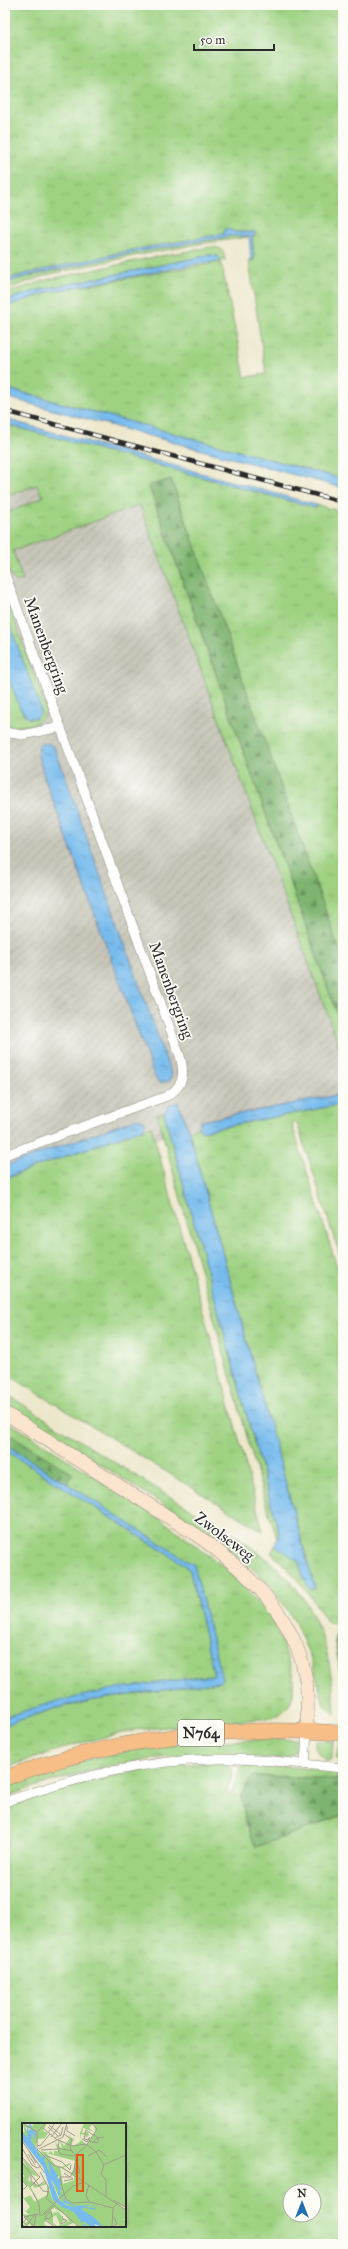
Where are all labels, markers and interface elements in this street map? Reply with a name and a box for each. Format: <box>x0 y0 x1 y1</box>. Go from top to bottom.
scale bar <box>194 26 274 52</box>
text: 50 m <box>200 33 225 47</box>
street label: Manenbergring <box>19 594 73 697</box>
street label: Manenbergring <box>144 939 198 1042</box>
street label: Zwolseweg <box>191 1508 259 1566</box>
road number: N764 <box>178 1720 224 1746</box>
inset map <box>22 2123 126 2227</box>
north arrow <box>282 2183 322 2223</box>
text: N <box>297 2187 307 2200</box>

